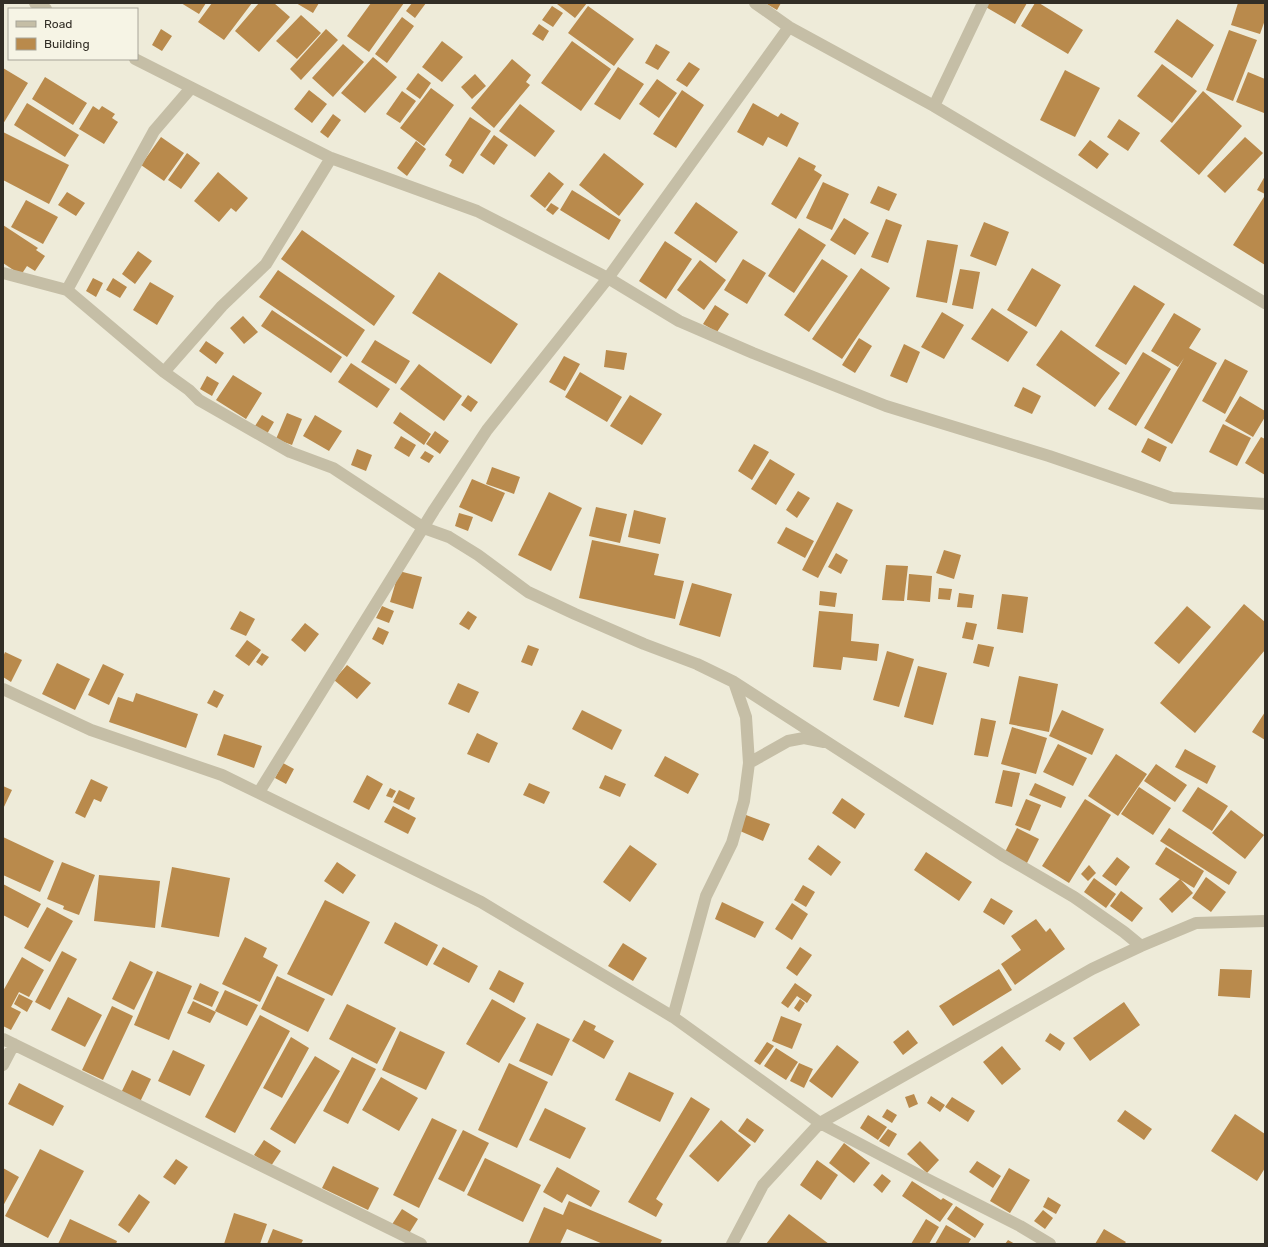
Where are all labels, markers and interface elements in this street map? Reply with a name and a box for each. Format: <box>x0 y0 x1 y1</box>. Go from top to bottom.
legend <box>8 8 138 60</box>
text: Road <box>44 17 72 31</box>
text: Building <box>44 37 90 51</box>

